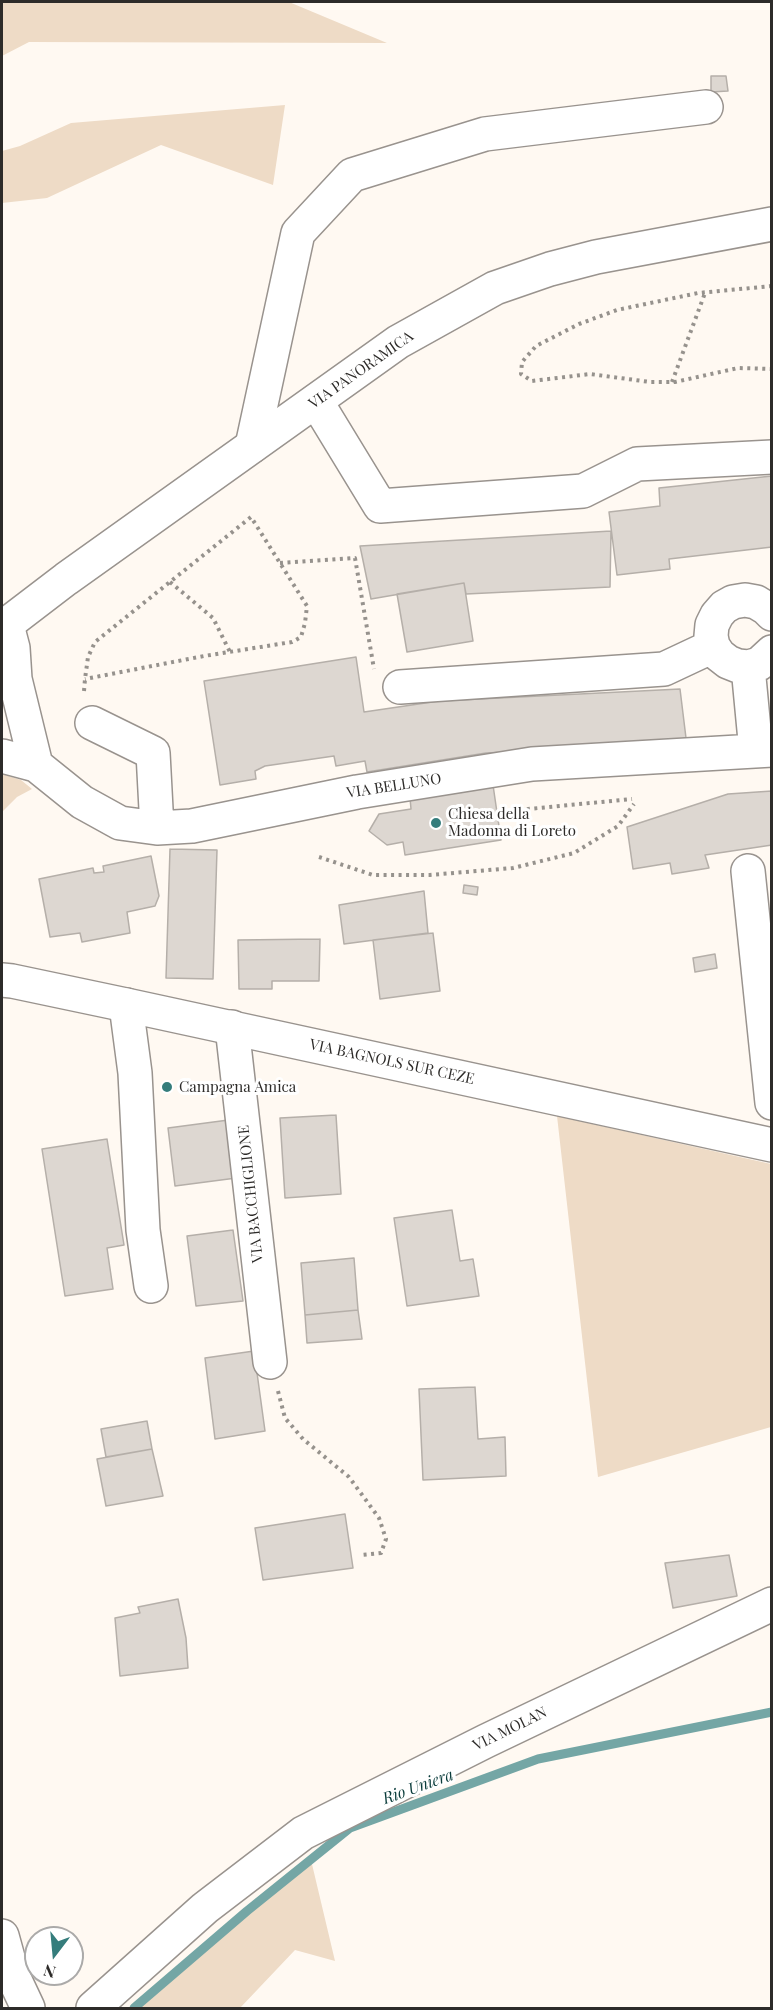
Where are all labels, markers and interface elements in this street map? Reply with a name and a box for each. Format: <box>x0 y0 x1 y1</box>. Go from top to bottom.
street label: VIA PANORAMICA <box>305 327 417 413</box>
street label: VIA BELLUNO <box>345 770 443 802</box>
place label: Chiesa della Madonna di Loreto <box>448 805 576 840</box>
marker: Chiesa della Madonna di Loreto <box>429 816 443 830</box>
street label: VIA BAGNOLS SUR CEZE <box>308 1036 476 1088</box>
place label: Campagna Amica <box>179 1078 296 1096</box>
marker: Campagna Amica <box>160 1080 174 1094</box>
street label: VIA BACCHIGLIONE <box>235 1124 267 1264</box>
street label: VIA MOLAN <box>470 1703 550 1755</box>
water label: Rio Uniera <box>380 1765 456 1809</box>
north arrow <box>24 1926 84 1986</box>
text: N <box>41 1960 58 1984</box>

